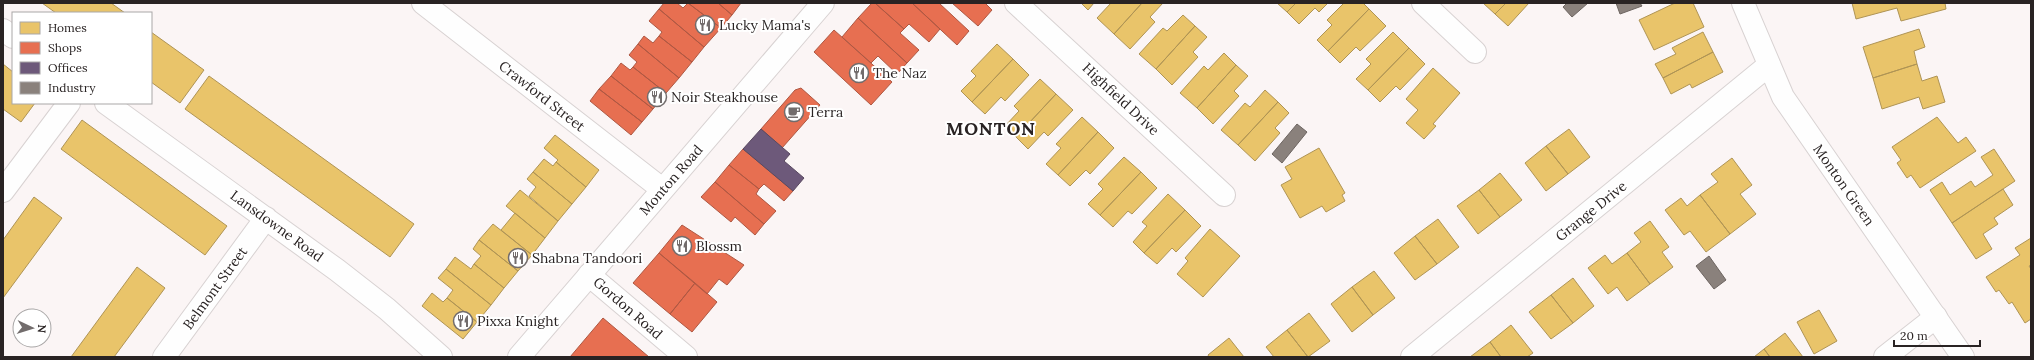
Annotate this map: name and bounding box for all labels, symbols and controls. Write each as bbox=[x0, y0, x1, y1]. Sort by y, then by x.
legend bbox=[12, 12, 152, 104]
restaurant icon: Lucky Mama's bbox=[694, 14, 716, 36]
place label: Lucky Mama's bbox=[719, 16, 811, 34]
text: Homes bbox=[48, 20, 87, 35]
text: Shops bbox=[48, 40, 82, 55]
street label: Crawford Street bbox=[495, 57, 589, 136]
street label: Highfield Drive bbox=[1079, 59, 1163, 139]
text: Offices bbox=[48, 60, 88, 75]
restaurant icon: The Naz bbox=[848, 62, 870, 84]
place label: The Naz bbox=[873, 64, 927, 82]
text: Industry bbox=[48, 80, 96, 95]
restaurant icon: Noir Steakhouse bbox=[646, 86, 668, 108]
place label: Noir Steakhouse bbox=[671, 88, 778, 106]
cafe icon: Terra bbox=[783, 101, 805, 123]
place label: Terra bbox=[808, 103, 843, 121]
district label: MONTON bbox=[946, 117, 1036, 140]
street label: Monton Road bbox=[635, 141, 707, 219]
street label: Monton Green bbox=[1809, 141, 1879, 230]
street label: Grange Drive bbox=[1552, 177, 1631, 245]
street label: Lansdowne Road bbox=[227, 186, 327, 266]
restaurant icon: Blossm bbox=[671, 235, 693, 257]
place label: Blossm bbox=[696, 237, 743, 255]
street label: Belmont Street bbox=[179, 243, 251, 333]
restaurant icon: Shabna Tandoori bbox=[507, 247, 529, 269]
place label: Shabna Tandoori bbox=[532, 249, 642, 267]
street label: Gordon Road bbox=[590, 273, 666, 343]
north arrow bbox=[12, 308, 52, 348]
restaurant icon: Pixxa Knight bbox=[452, 310, 474, 332]
place label: Pixxa Knight bbox=[477, 312, 559, 330]
scale bar bbox=[1894, 322, 1980, 348]
text: N bbox=[35, 324, 49, 334]
text: 20 m bbox=[1900, 328, 1928, 343]

